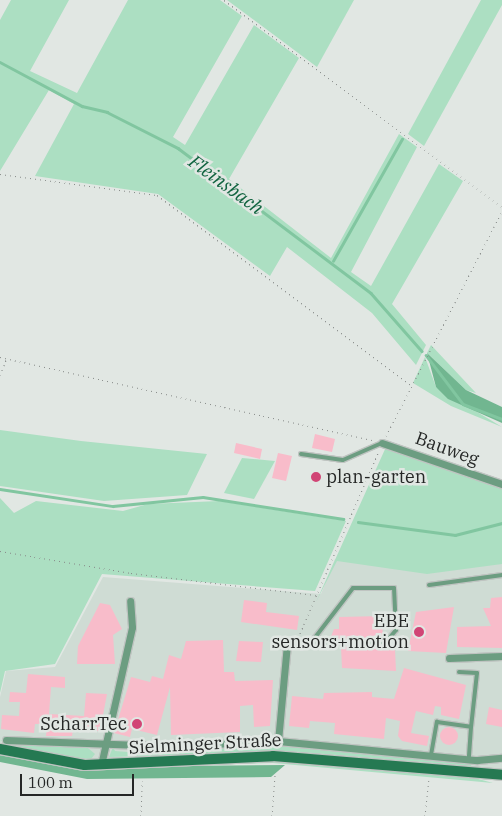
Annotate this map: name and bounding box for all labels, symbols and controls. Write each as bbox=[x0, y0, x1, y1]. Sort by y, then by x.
water label: Fleinsbach bbox=[184, 150, 268, 220]
street label: Bauweg bbox=[412, 428, 482, 470]
place label: plan-garten bbox=[326, 466, 426, 488]
marker: plan-garten bbox=[310, 471, 322, 483]
place label: EBE sensors+motion bbox=[272, 611, 409, 654]
marker: EBE sensors+motion bbox=[413, 626, 425, 638]
place label: ScharrTec bbox=[40, 713, 127, 735]
marker: ScharrTec bbox=[131, 718, 143, 730]
street label: Sielminger Straße bbox=[128, 729, 282, 759]
scale bar bbox=[22, 764, 136, 796]
text: 100 m bbox=[28, 773, 73, 792]

